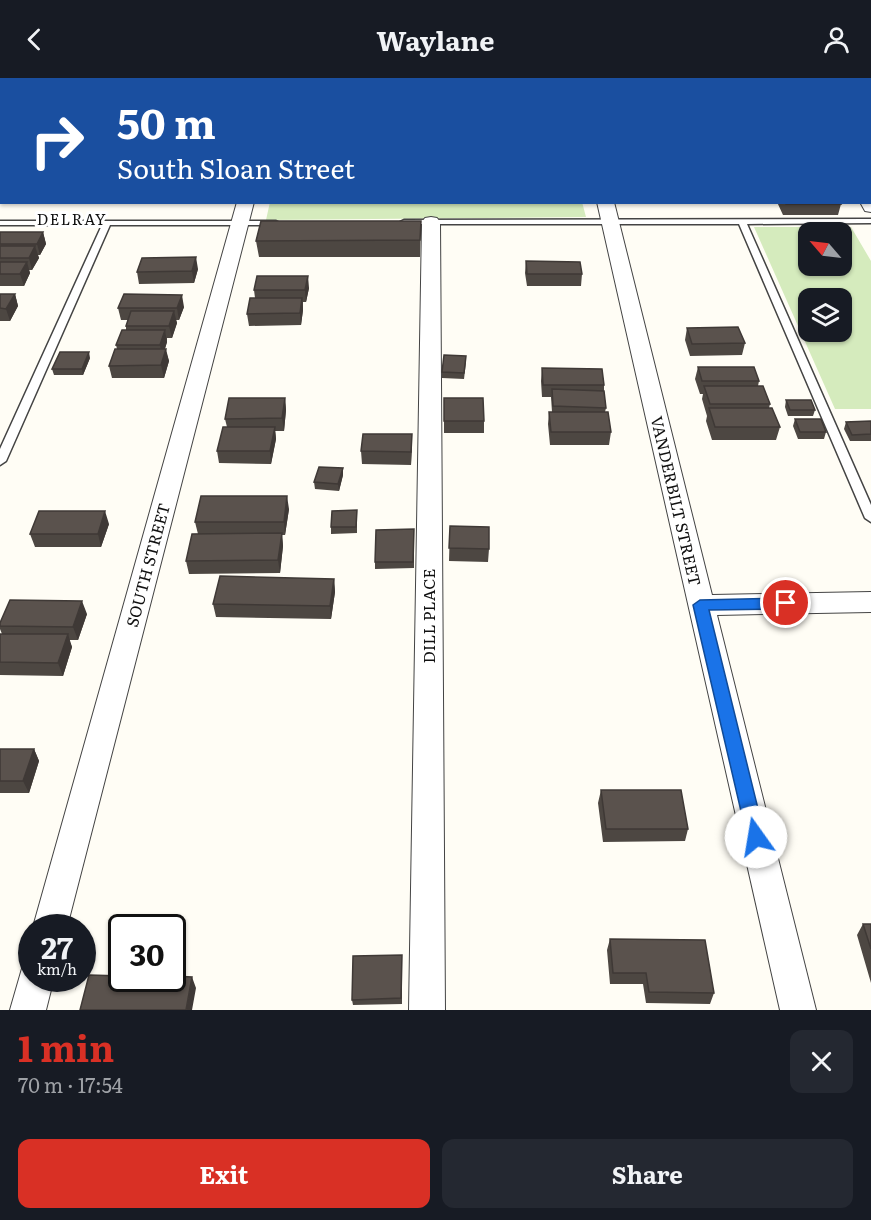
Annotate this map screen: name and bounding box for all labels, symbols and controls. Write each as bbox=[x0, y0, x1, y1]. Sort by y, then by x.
text: Waylane bbox=[376, 19, 495, 59]
icon: back bbox=[18, 23, 51, 56]
icon: person bbox=[820, 23, 853, 56]
text: 50 m bbox=[117, 90, 216, 152]
icon: right bbox=[18, 102, 96, 180]
text: South Sloan Street bbox=[117, 147, 355, 187]
district label: DELRAY bbox=[37, 207, 107, 230]
north arrow bbox=[798, 222, 852, 276]
map controls bbox=[798, 222, 852, 342]
button: layers bbox=[798, 288, 852, 342]
street label: VANDERBILT STREET bbox=[646, 413, 708, 588]
street label: SOUTH STREET bbox=[119, 500, 175, 629]
street label: DILL PLACE bbox=[416, 568, 440, 664]
pin bbox=[760, 577, 811, 628]
icon: arrive bbox=[769, 586, 802, 619]
position arrow bbox=[724, 805, 788, 869]
speed limit sign: 30 bbox=[108, 914, 186, 992]
text: 27 bbox=[41, 924, 73, 968]
text: km/h bbox=[37, 957, 77, 980]
text: 1 min bbox=[18, 1020, 114, 1073]
button: close bbox=[790, 1030, 853, 1093]
text: 70 m · 17:54 bbox=[18, 1069, 123, 1099]
button: Exit bbox=[18, 1139, 430, 1208]
button: Share bbox=[442, 1139, 853, 1208]

